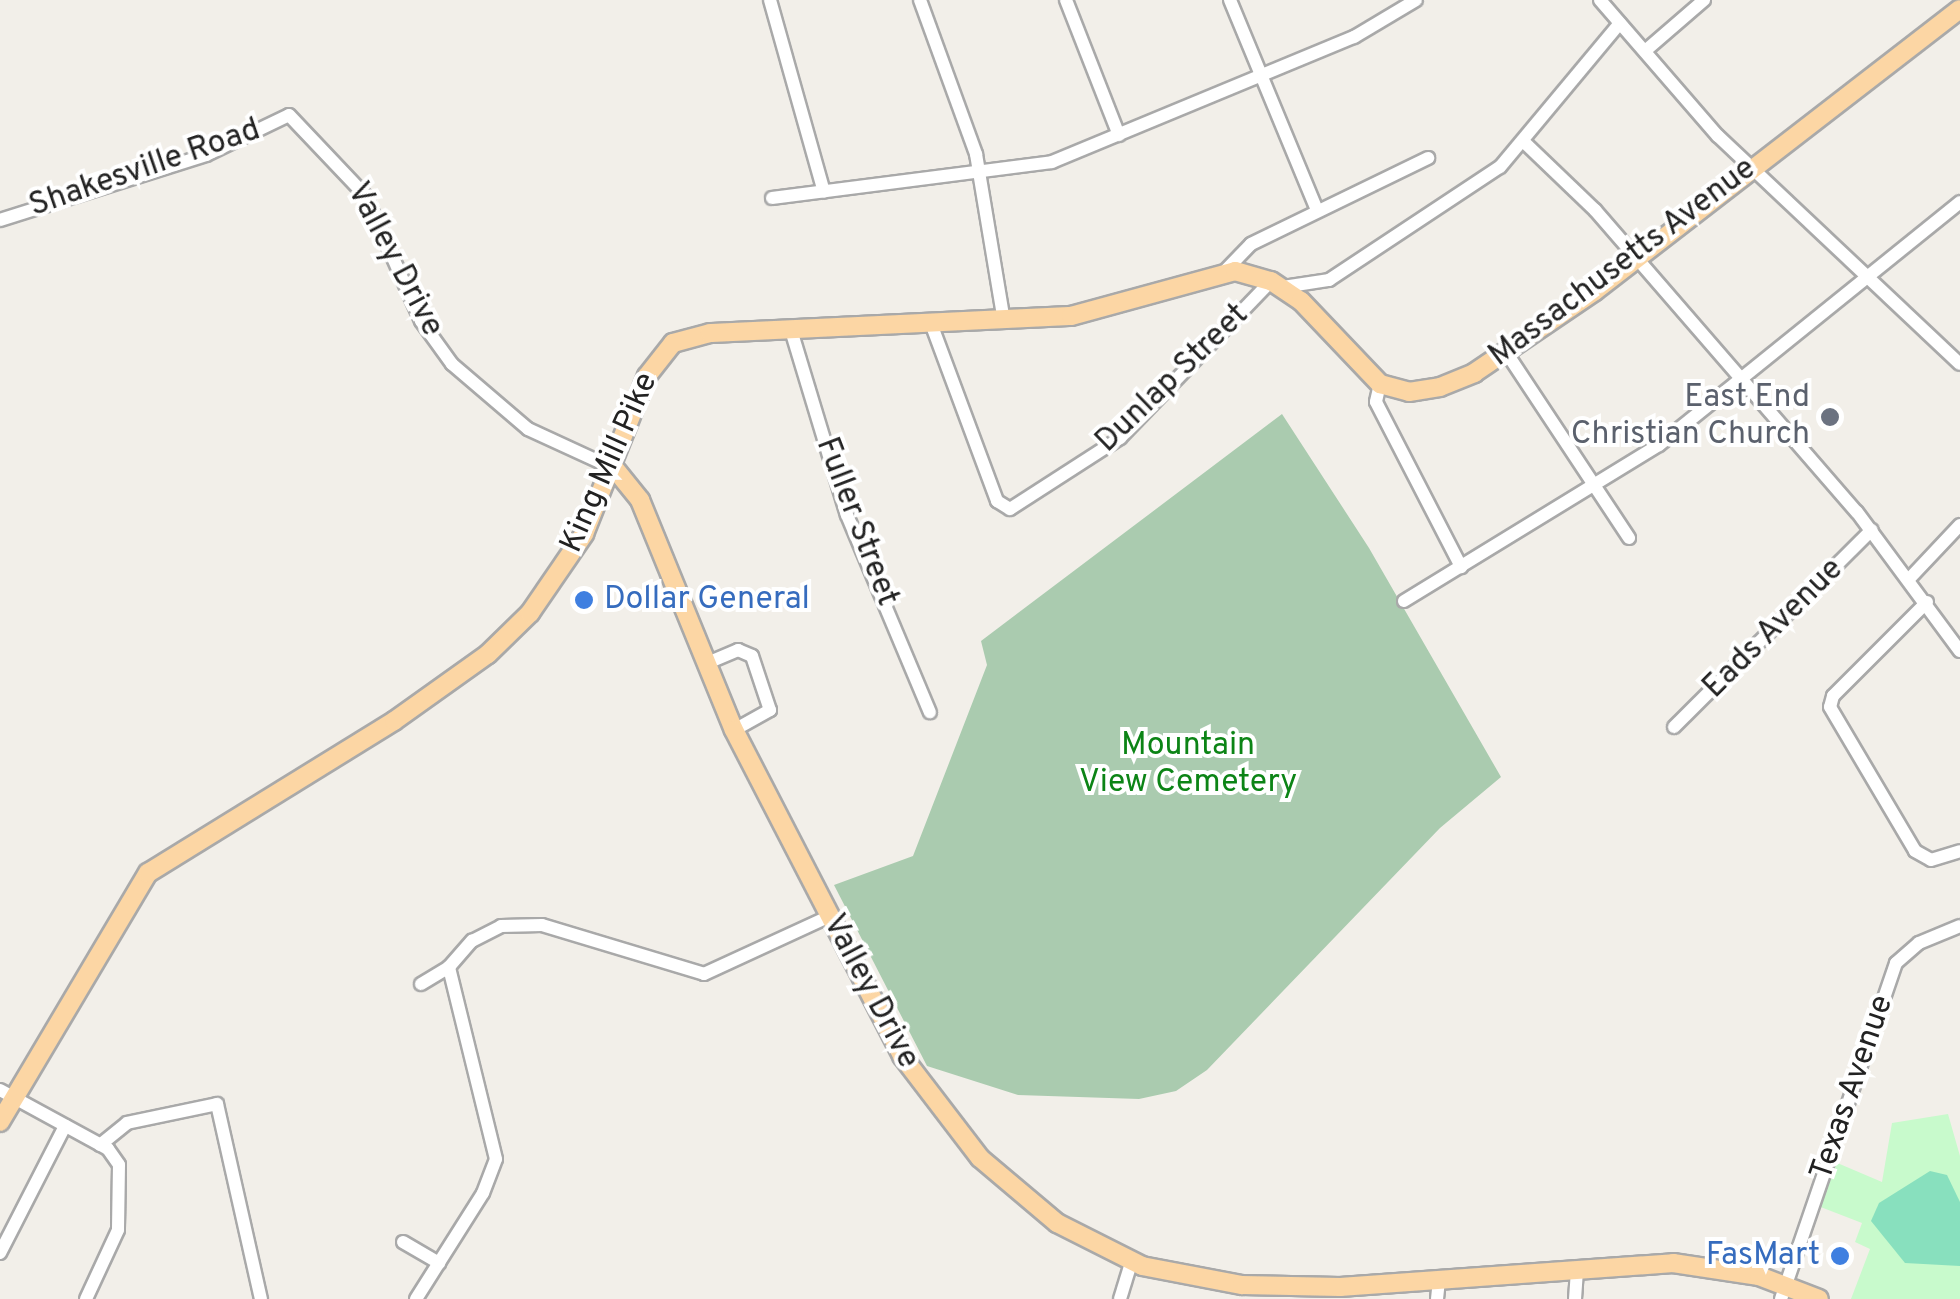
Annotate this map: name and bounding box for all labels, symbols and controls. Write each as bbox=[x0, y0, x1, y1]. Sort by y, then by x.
street label: Shakesville Road bbox=[25, 112, 265, 226]
street label: Massachusetts Avenue bbox=[1482, 150, 1764, 376]
street label: Valley Drive bbox=[337, 176, 451, 344]
street label: Dunlap Street bbox=[1089, 297, 1257, 461]
street label: King Mill Pike bbox=[553, 367, 667, 559]
place label: East End Christian Church bbox=[1571, 380, 1810, 455]
marker: East End Christian Church bbox=[1819, 406, 1841, 428]
street label: Fuller Street bbox=[806, 432, 906, 612]
street label: Eads Avenue bbox=[1695, 550, 1853, 708]
place label: Dollar General bbox=[604, 581, 810, 619]
marker: Dollar General bbox=[573, 589, 595, 611]
park label: Mountain View Cemetery bbox=[1079, 728, 1297, 803]
street label: Valley Drive bbox=[813, 908, 927, 1076]
street label: Texas Avenue bbox=[1803, 990, 1903, 1186]
place label: FasMart bbox=[1706, 1237, 1820, 1275]
marker: FasMart bbox=[1829, 1245, 1851, 1267]

